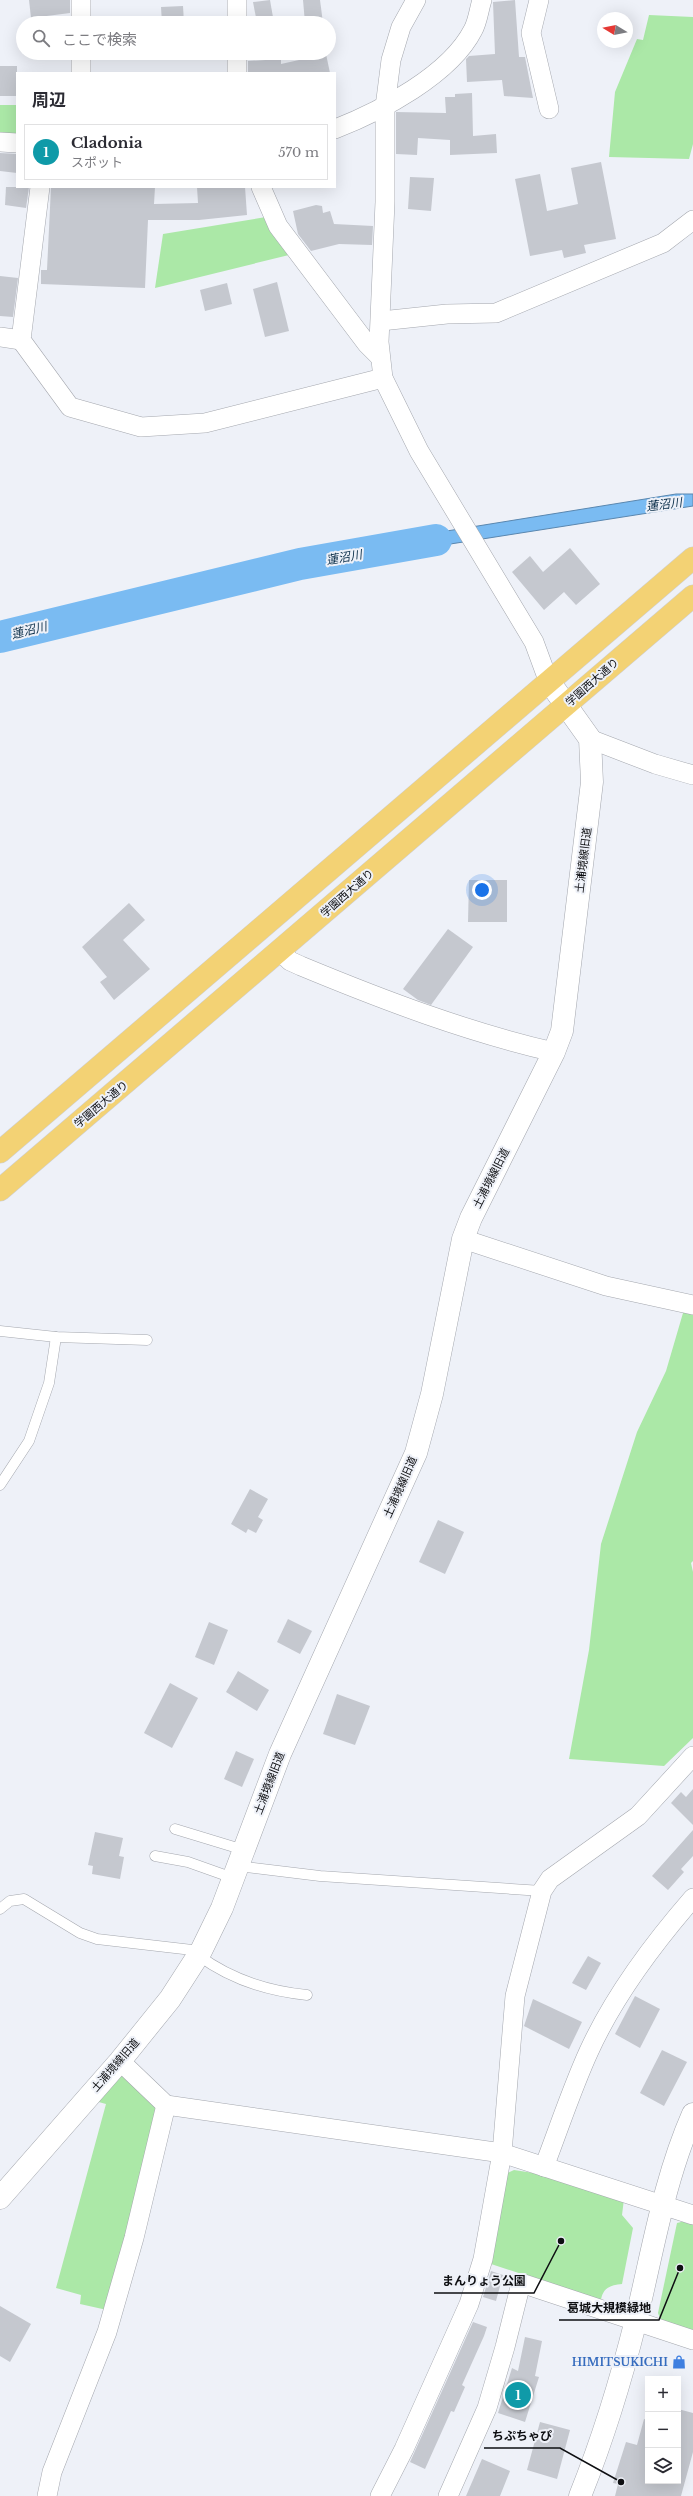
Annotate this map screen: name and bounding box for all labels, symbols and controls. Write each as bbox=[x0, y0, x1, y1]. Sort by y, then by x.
north arrow bbox=[597, 12, 633, 48]
search box bbox=[16, 16, 336, 60]
icon: search bbox=[30, 27, 52, 49]
text: ここで検索 bbox=[62, 30, 137, 49]
text: 周辺 bbox=[32, 90, 66, 111]
text: Cladonia bbox=[71, 133, 143, 152]
text: 1 bbox=[43, 144, 49, 161]
text: 570 m bbox=[278, 144, 319, 161]
text: スポット bbox=[71, 154, 123, 171]
water label: 蓮沼川 bbox=[645, 494, 685, 514]
water label: 蓮沼川 bbox=[325, 546, 365, 568]
water label: 蓮沼川 bbox=[10, 618, 50, 642]
street label: 学園西大通り bbox=[563, 655, 621, 709]
street label: 土浦境線旧道 bbox=[572, 826, 594, 894]
street label: 学園西大通り bbox=[318, 866, 376, 920]
your location bbox=[472, 880, 492, 900]
street label: 学園西大通り bbox=[71, 1077, 131, 1131]
street label: 土浦境線旧道 bbox=[470, 1145, 512, 1211]
street label: 土浦境線旧道 bbox=[380, 1454, 420, 1520]
street label: 土浦境線旧道 bbox=[251, 1750, 287, 1816]
street label: 土浦境線旧道 bbox=[88, 2036, 142, 2094]
callout: まんりょう公園 bbox=[434, 2269, 534, 2293]
text: まんりょう公園 bbox=[442, 2273, 526, 2288]
callout: 葛城大規模緑地 bbox=[559, 2296, 659, 2320]
text: 葛城大規模緑地 bbox=[567, 2300, 651, 2315]
shop icon: HIMITSUKICHI bbox=[671, 2354, 687, 2370]
place label: HIMITSUKICHI bbox=[572, 2355, 668, 2369]
map controls bbox=[645, 2376, 681, 2484]
button: + bbox=[645, 2376, 681, 2412]
pin: 1 bbox=[505, 2380, 531, 2410]
button: − bbox=[645, 2412, 681, 2448]
callout: ちぷちゃぴ bbox=[484, 2424, 560, 2448]
text: ちぷちゃぴ bbox=[492, 2428, 552, 2443]
button: layers bbox=[645, 2448, 681, 2484]

